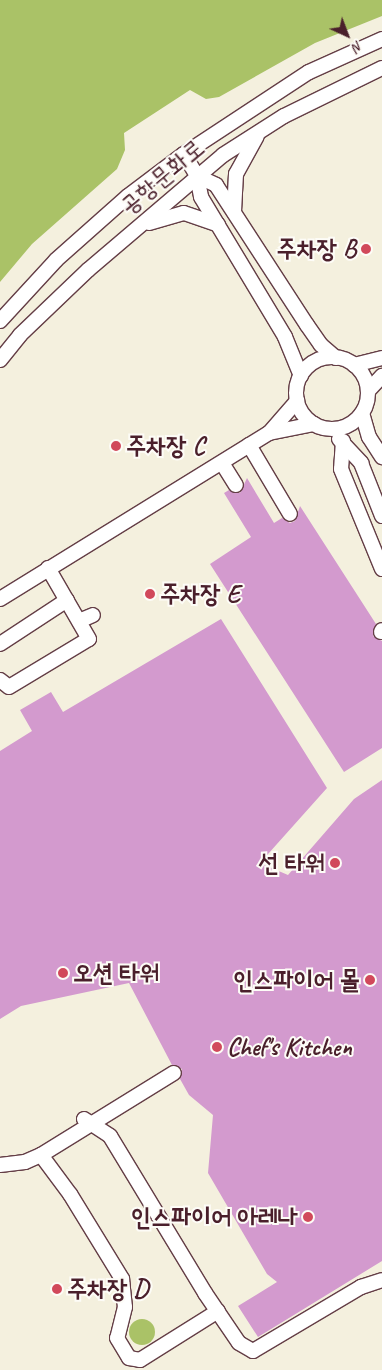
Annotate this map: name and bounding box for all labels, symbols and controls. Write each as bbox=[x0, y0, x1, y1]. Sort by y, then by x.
north arrow bbox=[322, 10, 372, 60]
text: N bbox=[349, 37, 367, 56]
street label: 공항문화로 bbox=[114, 133, 210, 221]
place label: 주차장 B bbox=[277, 234, 356, 264]
marker: 주차장 B bbox=[360, 243, 372, 255]
place label: 주차장 C bbox=[126, 431, 204, 461]
marker: 주차장 C bbox=[110, 440, 122, 452]
place label: 주차장 E bbox=[160, 579, 240, 609]
marker: 주차장 E bbox=[144, 588, 156, 600]
place label: 선 타워 bbox=[259, 848, 325, 878]
marker: 선 타워 bbox=[329, 857, 341, 869]
place label: 오션 타워 bbox=[73, 958, 160, 988]
place label: 인스파이어 몰 bbox=[233, 965, 360, 995]
marker: 오션 타워 bbox=[57, 967, 69, 979]
marker: 인스파이어 몰 bbox=[364, 974, 376, 986]
place label: Chef's Kitchen bbox=[227, 1032, 351, 1062]
marker: Chef's Kitchen bbox=[211, 1041, 223, 1053]
place label: 인스파이어 아레나 bbox=[131, 1202, 298, 1232]
marker: 인스파이어 아레나 bbox=[302, 1211, 314, 1223]
place label: 주차장 D bbox=[67, 1274, 148, 1304]
marker: 주차장 D bbox=[51, 1283, 63, 1295]

